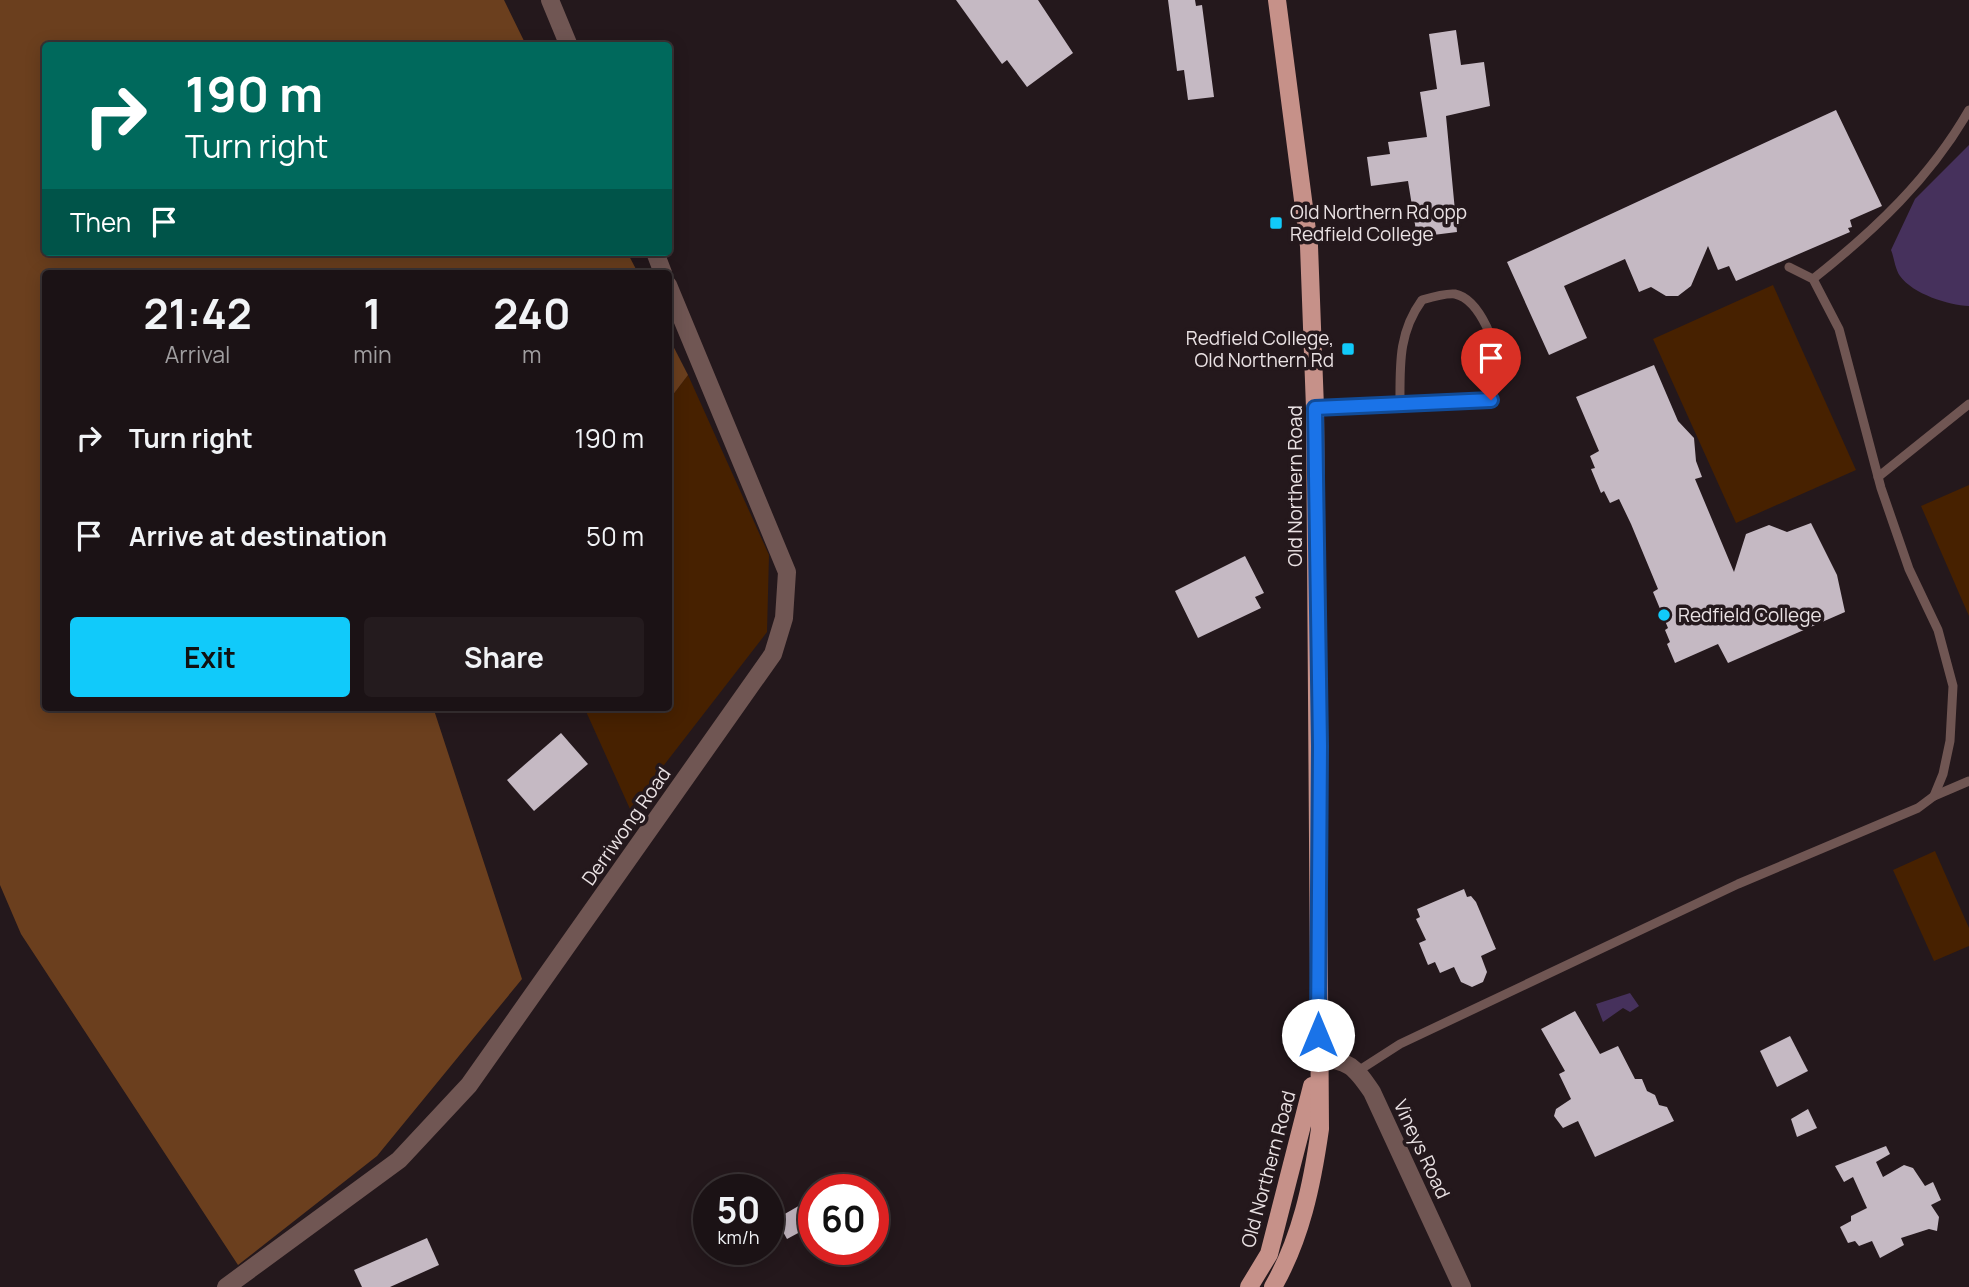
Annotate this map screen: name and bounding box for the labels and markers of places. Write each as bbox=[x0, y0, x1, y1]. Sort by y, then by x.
place label: Old Northern Rd opp Redfield College bbox=[1290, 199, 1467, 247]
marker: Old Northern Rd opp Redfield College bbox=[1268, 215, 1284, 231]
place label: Redfield College, Old Northern Rd bbox=[1186, 325, 1334, 373]
pin bbox=[1461, 328, 1521, 400]
marker: Redfield College, Old Northern Rd bbox=[1340, 341, 1356, 357]
place label: Redfield College bbox=[1678, 602, 1822, 628]
marker: Redfield College bbox=[1656, 607, 1672, 623]

